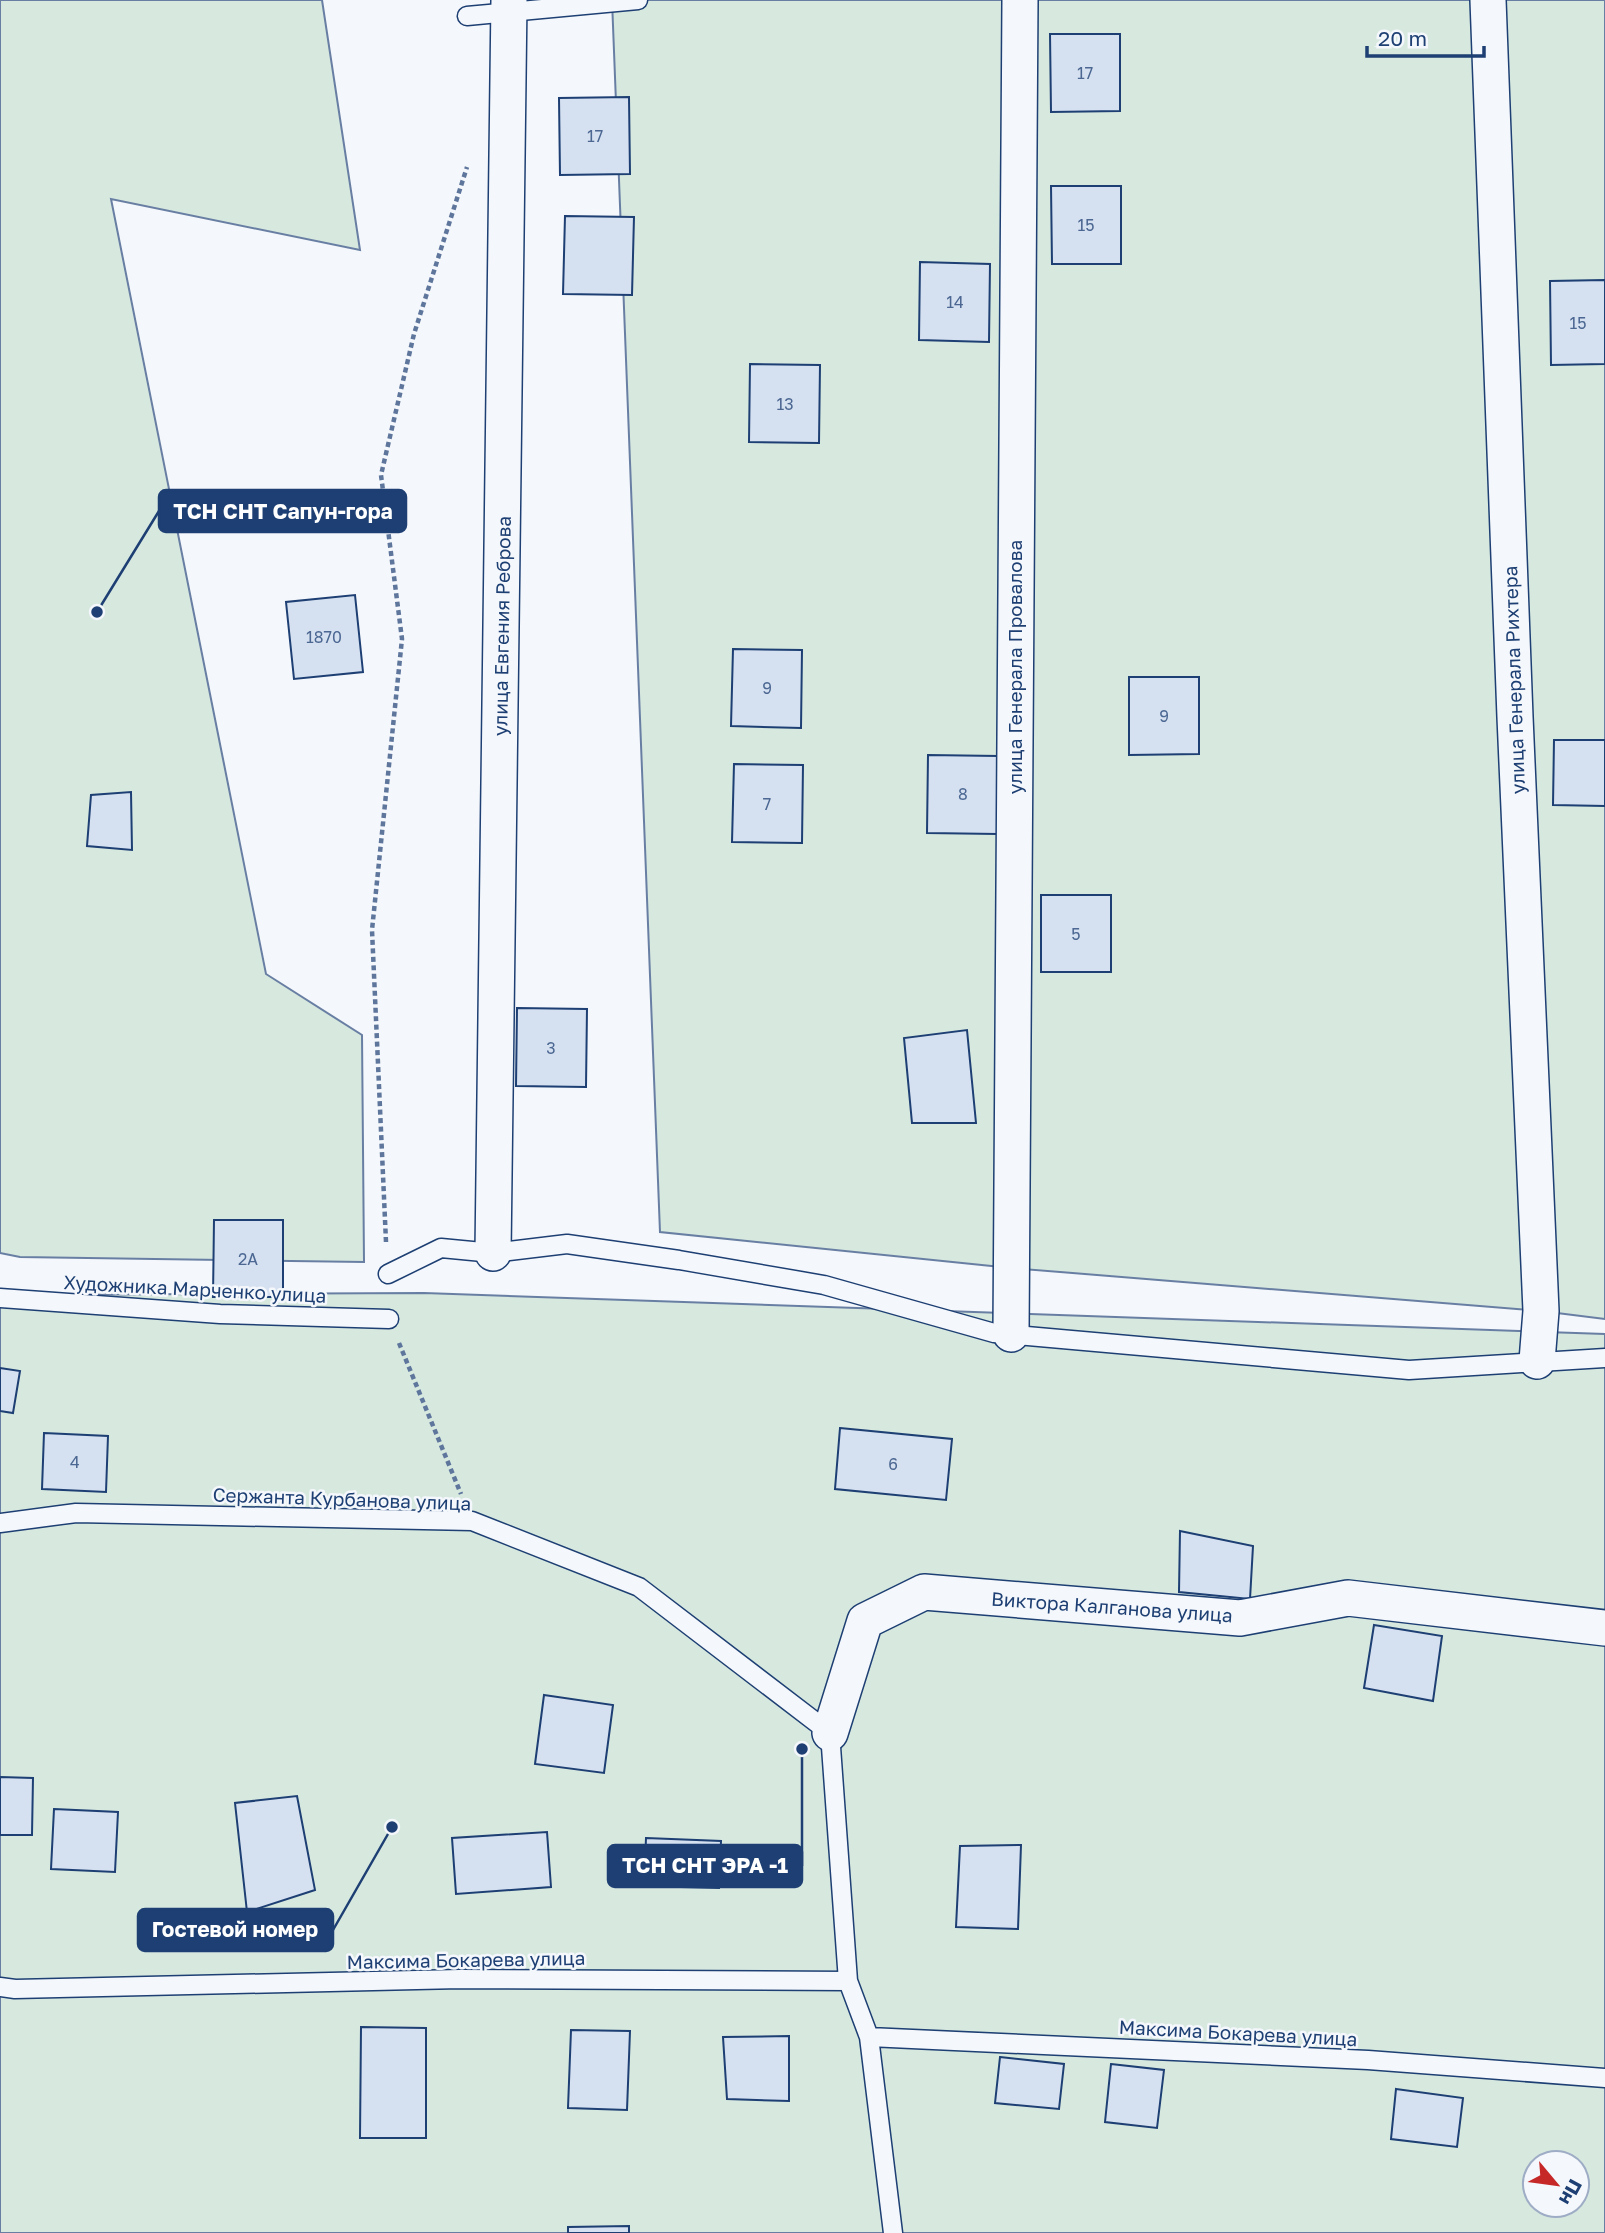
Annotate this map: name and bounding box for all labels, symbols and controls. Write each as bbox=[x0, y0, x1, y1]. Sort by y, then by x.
scale bar bbox=[1367, 14, 1484, 58]
text: 20 m bbox=[1378, 25, 1427, 51]
house number: 17 bbox=[1077, 63, 1093, 83]
house number: 17 bbox=[587, 126, 603, 146]
house number: 15 bbox=[1077, 215, 1095, 235]
house number: 14 bbox=[946, 292, 964, 312]
house number: 15 bbox=[1569, 313, 1587, 333]
house number: 13 bbox=[776, 394, 794, 414]
callout: ТСН СНТ Сапун-гора bbox=[159, 490, 406, 532]
text: ТСН СНТ Сапун-гора bbox=[173, 498, 393, 524]
street label: улица Евгения Реброва bbox=[488, 516, 515, 736]
street label: улица Генерала Провалова bbox=[1003, 540, 1026, 794]
street label: улица Генерала Рихтера bbox=[1498, 565, 1529, 795]
house number: 1870 bbox=[306, 627, 342, 647]
house number: 9 bbox=[762, 678, 772, 698]
house number: 9 bbox=[1159, 706, 1169, 726]
house number: 8 bbox=[958, 784, 968, 804]
house number: 7 bbox=[763, 794, 771, 814]
house number: 5 bbox=[1071, 924, 1081, 944]
house number: 3 bbox=[546, 1038, 556, 1058]
house number: 2А bbox=[238, 1249, 258, 1269]
street label: Художника Марченко улица bbox=[63, 1270, 327, 1307]
house number: 4 bbox=[70, 1452, 80, 1472]
house number: 6 bbox=[888, 1454, 898, 1474]
street label: Сержанта Курбанова улица bbox=[212, 1482, 472, 1515]
street label: Виктора Калганова улица bbox=[991, 1587, 1233, 1626]
callout: ТСН СНТ ЭРА -1 bbox=[608, 1845, 802, 1887]
text: ТСН СНТ ЭРА -1 bbox=[622, 1852, 788, 1878]
callout: Гостевой номер bbox=[138, 1909, 333, 1951]
text: Гостевой номер bbox=[152, 1916, 318, 1942]
street label: Максима Бокарева улица bbox=[346, 1946, 586, 1973]
street label: Максима Бокарева улица bbox=[1118, 2015, 1358, 2050]
north arrow bbox=[1521, 2149, 1591, 2219]
text: Пн bbox=[1555, 2176, 1588, 2209]

